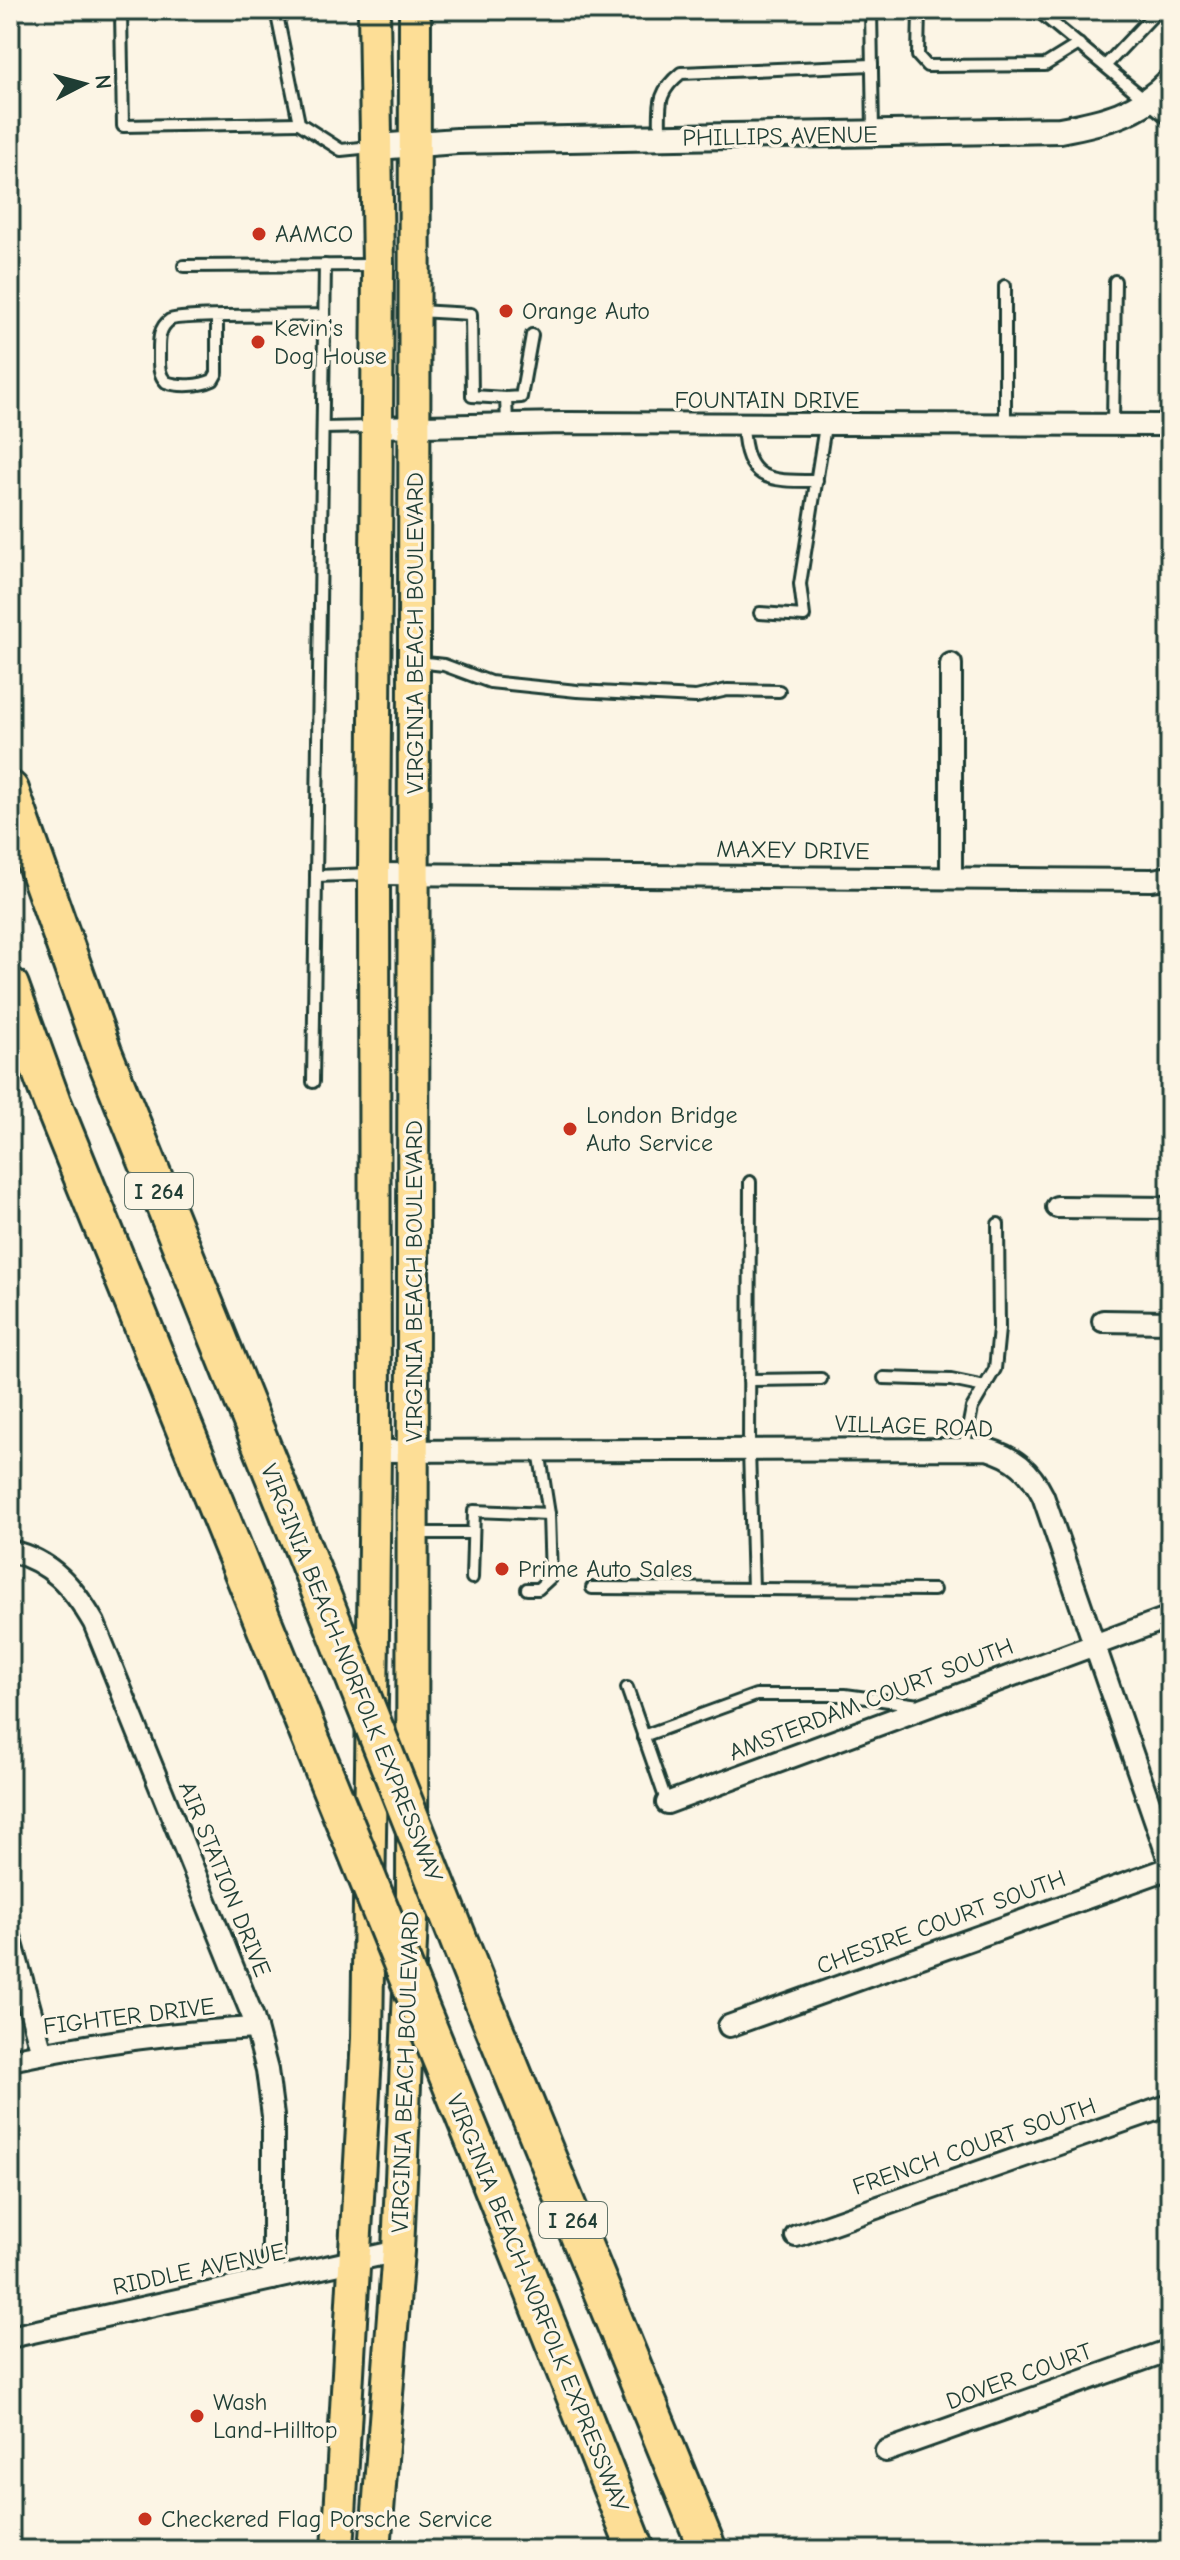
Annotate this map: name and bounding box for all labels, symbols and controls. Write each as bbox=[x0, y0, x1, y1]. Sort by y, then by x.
north arrow bbox=[44, 44, 124, 124]
text: N bbox=[89, 74, 117, 91]
street label: PHILLIPS AVENUE bbox=[682, 120, 878, 152]
place label: AAMCO bbox=[275, 220, 353, 248]
marker: AAMCO bbox=[250, 225, 268, 243]
place label: Orange Auto bbox=[522, 297, 650, 325]
marker: Orange Auto bbox=[497, 302, 515, 320]
place label: Kevin's Dog House bbox=[274, 314, 387, 370]
marker: Kevin's Dog House bbox=[249, 333, 267, 351]
street label: FOUNTAIN DRIVE bbox=[675, 386, 859, 414]
street label: VIRGINIA BEACH BOULEVARD bbox=[401, 472, 429, 794]
street label: MAXEY DRIVE bbox=[716, 835, 870, 865]
place label: London Bridge Auto Service bbox=[586, 1101, 738, 1157]
street label: VIRGINIA BEACH BOULEVARD bbox=[400, 1120, 428, 1442]
marker: London Bridge Auto Service bbox=[561, 1120, 579, 1138]
road number: I 264 bbox=[125, 1173, 193, 1209]
street label: VILLAGE ROAD bbox=[834, 1409, 994, 1443]
street label: VIRGINIA BEACH-NORFOLK EXPRESSWAY bbox=[255, 1460, 449, 1887]
place label: Prime Auto Sales bbox=[518, 1555, 692, 1583]
marker: Prime Auto Sales bbox=[493, 1560, 511, 1578]
street label: AMSTERDAM COURT SOUTH bbox=[725, 1632, 1017, 1766]
street label: AIR STATION DRIVE bbox=[173, 1777, 277, 1981]
street label: CHESIRE COURT SOUTH bbox=[813, 1864, 1069, 1980]
street label: VIRGINIA BEACH BOULEVARD bbox=[385, 1911, 425, 2233]
street label: FIGHTER DRIVE bbox=[42, 1992, 216, 2040]
street label: VIRGINIA BEACH-NORFOLK EXPRESSWAY bbox=[441, 2090, 635, 2517]
street label: FRENCH COURT SOUTH bbox=[849, 2091, 1099, 2201]
road number: I 264 bbox=[539, 2202, 607, 2238]
street label: RIDDLE AVENUE bbox=[110, 2237, 288, 2301]
street label: DOVER COURT bbox=[942, 2336, 1096, 2415]
place label: Wash Land-Hilltop bbox=[213, 2388, 338, 2444]
marker: Wash Land-Hilltop bbox=[188, 2407, 206, 2425]
place label: Checkered Flag Porsche Service bbox=[161, 2505, 492, 2533]
marker: Checkered Flag Porsche Service bbox=[136, 2510, 154, 2528]

